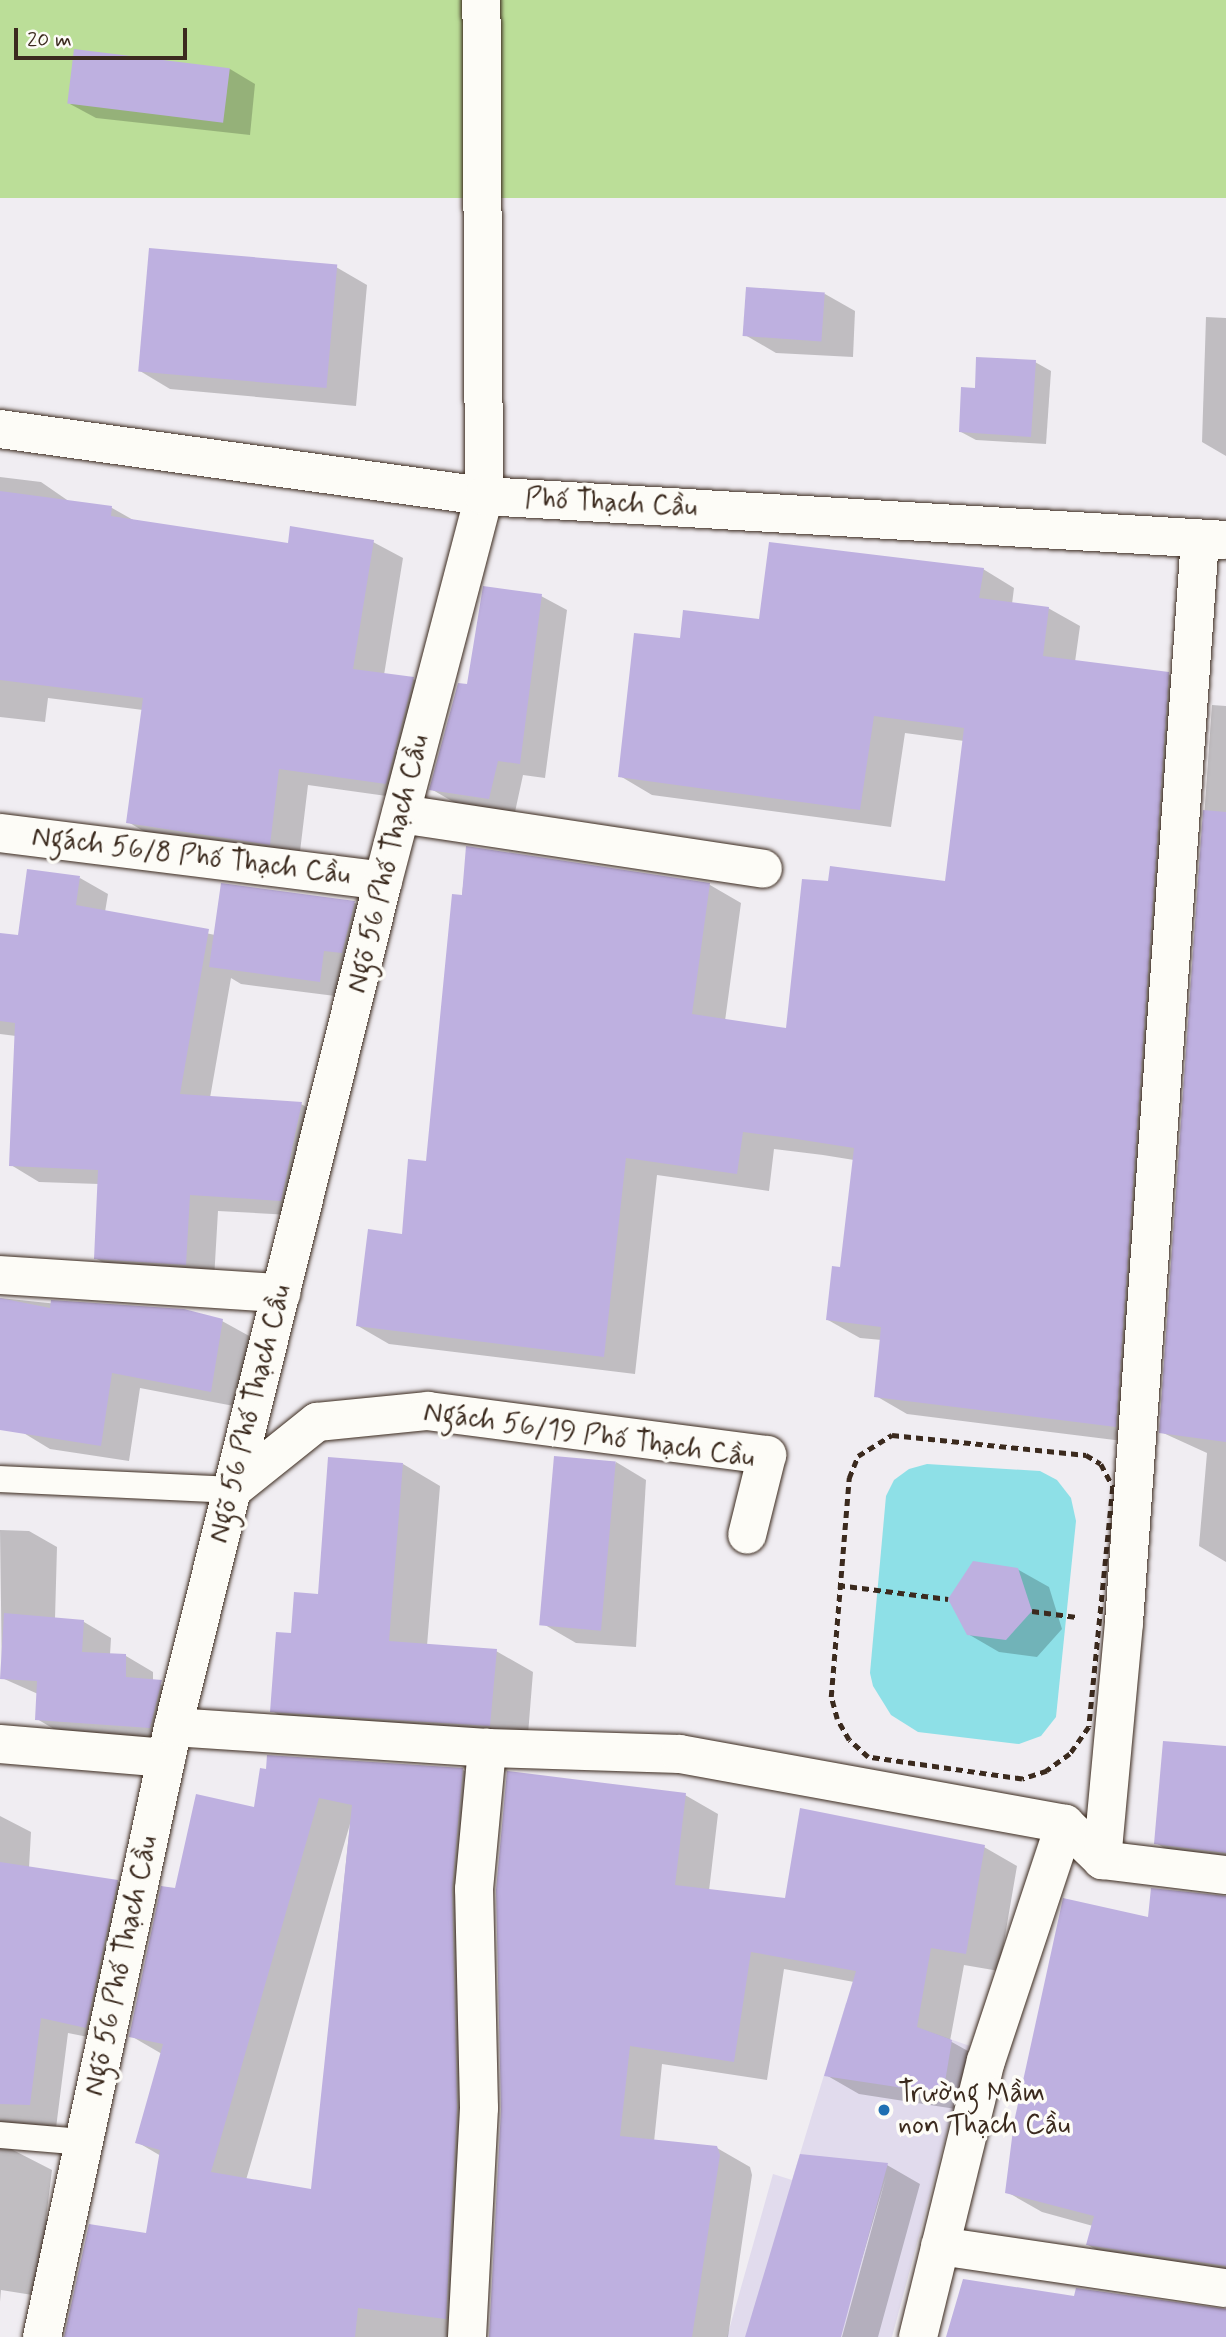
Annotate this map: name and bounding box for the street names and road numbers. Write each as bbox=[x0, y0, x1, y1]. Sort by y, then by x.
street label: Phố Thạch Cầu bbox=[524, 483, 698, 525]
street label: Ngõ 56 Phố Thạch Cầu bbox=[341, 731, 437, 997]
street label: Ngách 56/8 Phố Thạch Cầu bbox=[30, 821, 352, 893]
street label: Ngõ 56 Phố Thạch Cầu bbox=[203, 1281, 299, 1547]
street label: Ngách 56/19 Phố Thạch Cầu bbox=[421, 1396, 757, 1476]
street label: Ngõ 56 Phố Thạch Cầu bbox=[78, 1833, 166, 2099]

